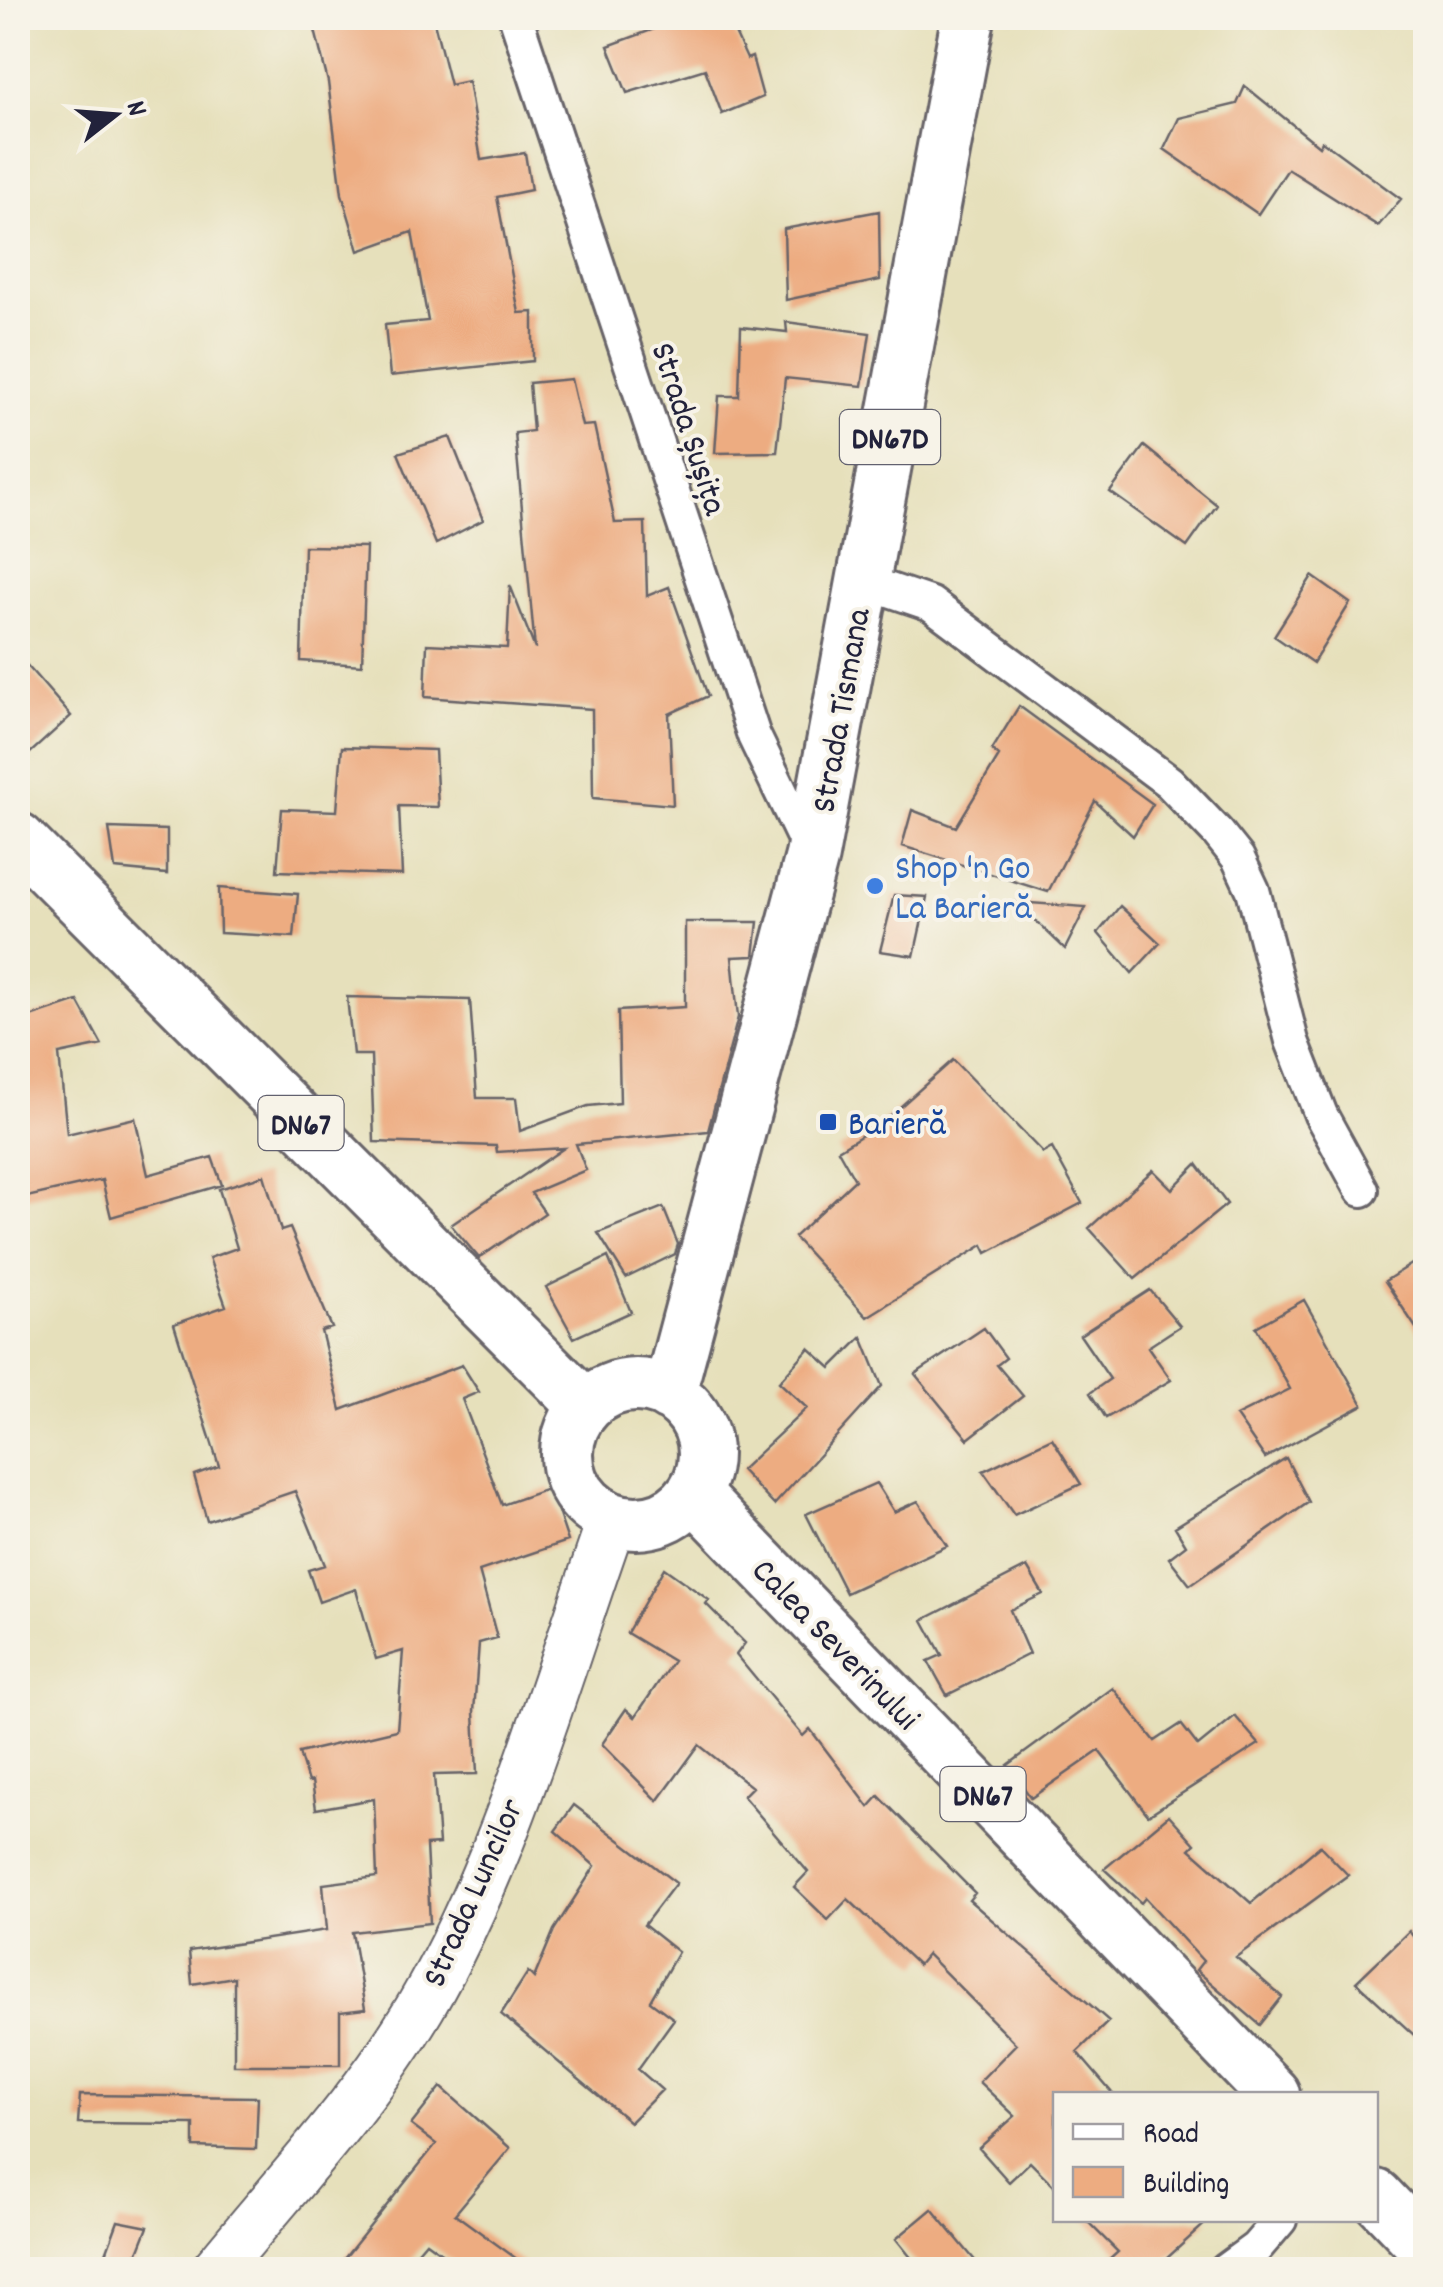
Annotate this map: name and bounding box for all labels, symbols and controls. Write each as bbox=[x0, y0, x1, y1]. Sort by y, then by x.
north arrow bbox=[65, 65, 165, 165]
text: N bbox=[113, 97, 155, 122]
street label: Strada Șușița bbox=[635, 337, 738, 523]
road number: DN67D bbox=[840, 410, 940, 464]
street label: Strada Tismana bbox=[801, 604, 887, 817]
place label: Shop 'n Go La Barieră bbox=[895, 846, 1033, 936]
marker: Shop 'n Go La Barieră bbox=[864, 875, 886, 897]
road number: DN67 bbox=[258, 1096, 344, 1150]
place label: Barieră bbox=[848, 1102, 947, 1152]
marker: Barieră bbox=[817, 1111, 839, 1133]
street label: Calea Severinului bbox=[738, 1549, 929, 1744]
road number: DN67 bbox=[940, 1767, 1026, 1821]
street label: Strada Luncilor bbox=[412, 1792, 539, 1996]
legend bbox=[1053, 2092, 1378, 2222]
text: Road bbox=[1143, 2115, 1199, 2158]
text: Building bbox=[1143, 2165, 1229, 2208]

